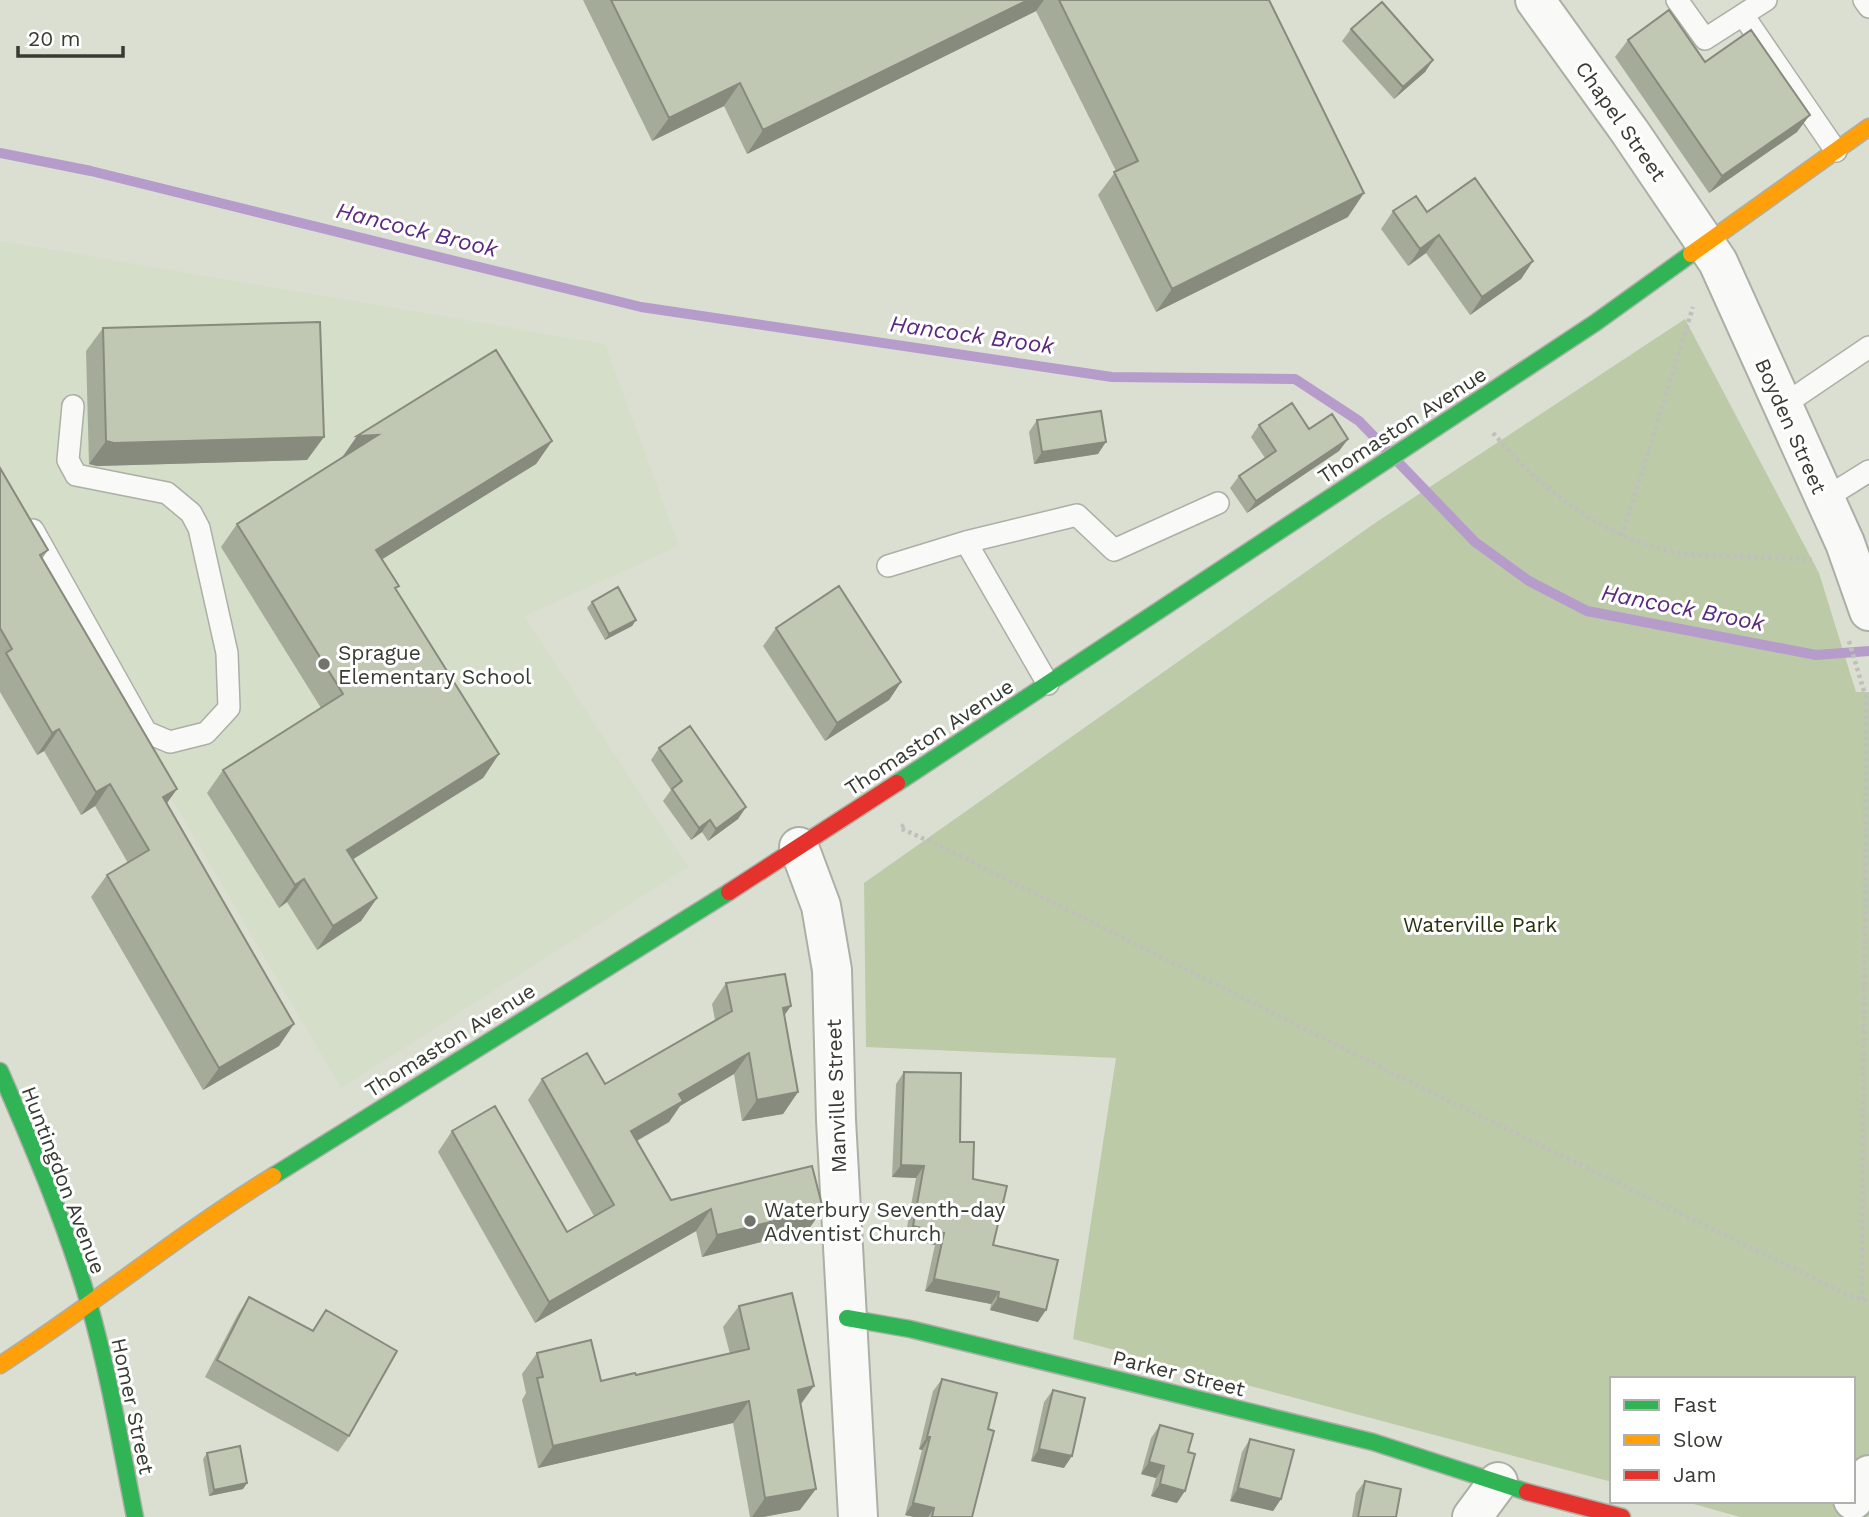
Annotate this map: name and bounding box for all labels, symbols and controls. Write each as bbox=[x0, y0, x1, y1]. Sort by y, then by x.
scale bar bbox=[18, 14, 122, 58]
text: 20 m bbox=[28, 26, 80, 51]
street label: Chapel Street bbox=[1570, 56, 1672, 186]
water label: Hancock Brook bbox=[333, 197, 502, 263]
water label: Hancock Brook bbox=[888, 310, 1057, 360]
street label: Boyden Street bbox=[1750, 354, 1832, 498]
street label: Thomaston Avenue bbox=[1313, 361, 1491, 489]
water label: Hancock Brook bbox=[1599, 579, 1768, 637]
place label: Sprague Elementary School bbox=[338, 640, 532, 689]
marker: Sprague Elementary School bbox=[316, 656, 332, 672]
street label: Thomaston Avenue bbox=[840, 673, 1018, 801]
park label: Waterville Park bbox=[1403, 912, 1557, 937]
street label: Thomaston Avenue bbox=[360, 978, 540, 1102]
street label: Manville Street bbox=[821, 1018, 851, 1174]
street label: Huntingdon Avenue bbox=[17, 1083, 111, 1277]
place label: Waterbury Seventh-day Adventist Church bbox=[764, 1197, 1006, 1246]
marker: Waterbury Seventh-day Adventist Church bbox=[742, 1213, 758, 1229]
street label: Homer Street bbox=[106, 1336, 160, 1476]
street label: Parker Street bbox=[1110, 1344, 1248, 1402]
legend bbox=[1610, 1377, 1855, 1503]
text: Fast bbox=[1673, 1392, 1717, 1417]
text: Slow bbox=[1673, 1427, 1723, 1452]
text: Jam bbox=[1673, 1462, 1716, 1487]

